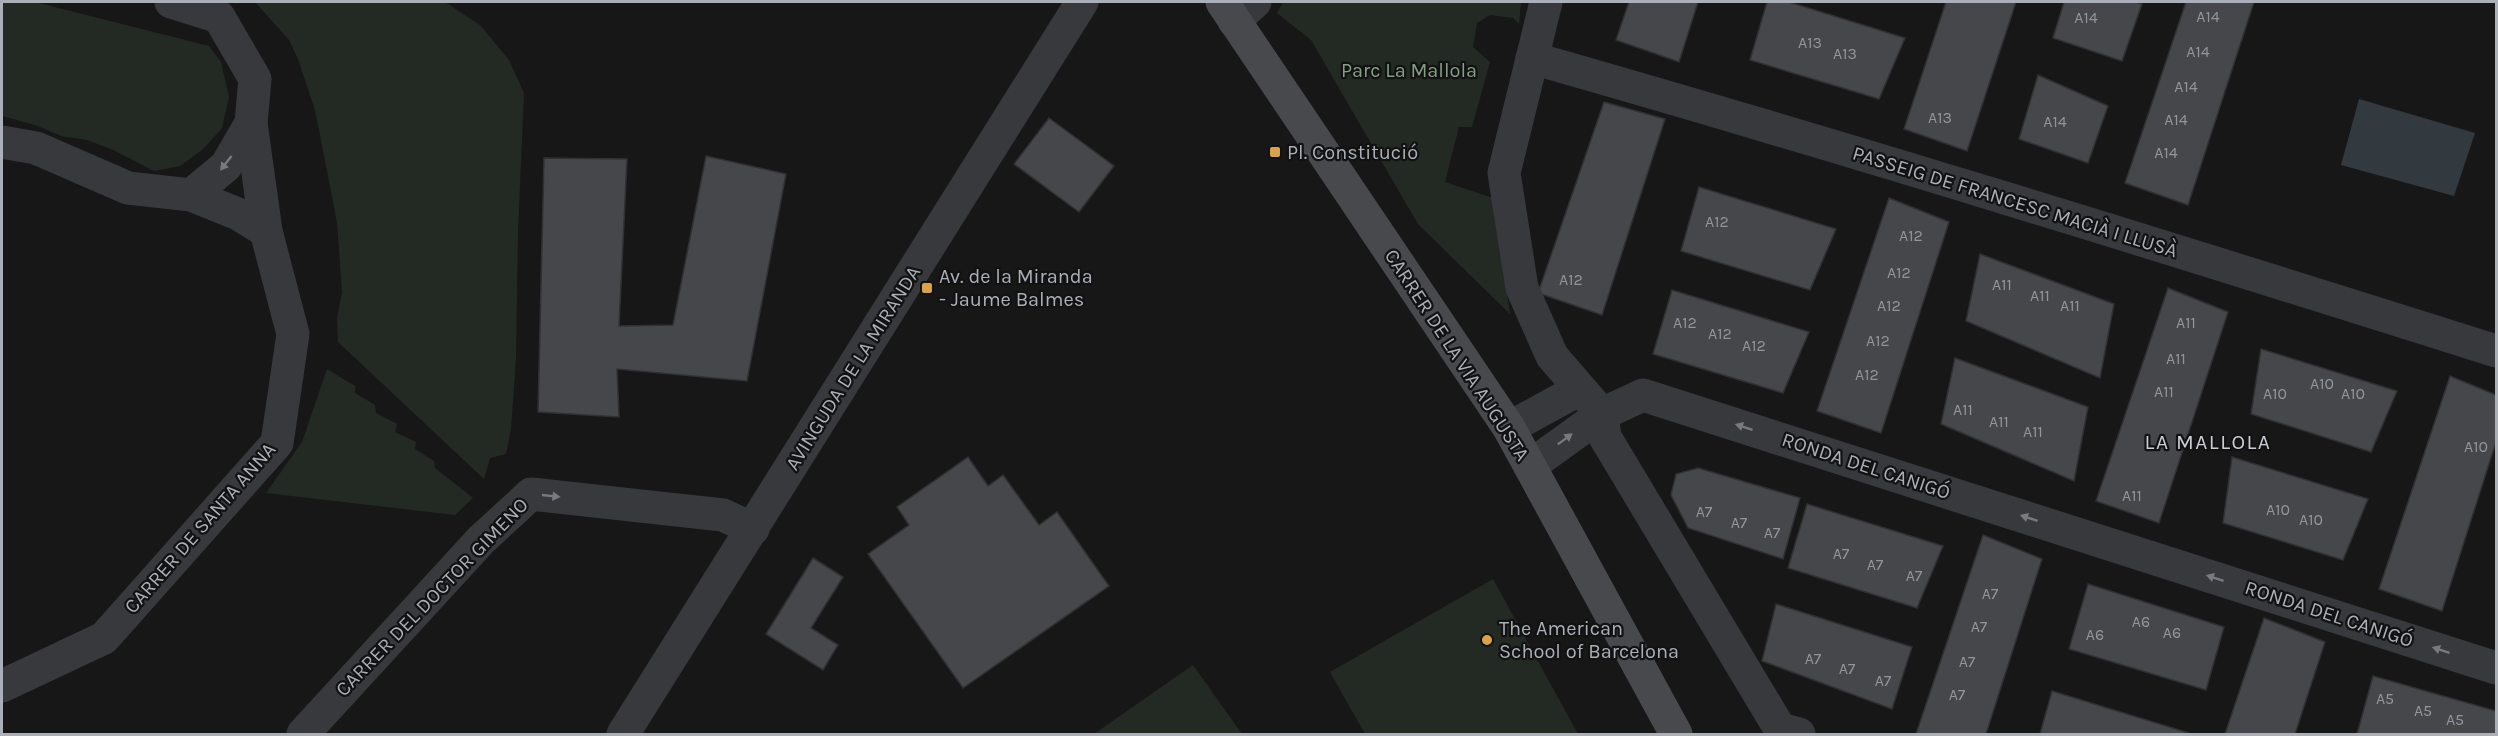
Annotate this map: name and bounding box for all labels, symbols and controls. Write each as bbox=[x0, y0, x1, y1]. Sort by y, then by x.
house number: A14 bbox=[2196, 7, 2220, 26]
house number: A14 bbox=[2074, 8, 2098, 27]
house number: A13 bbox=[1798, 33, 1822, 52]
house number: A14 bbox=[2186, 42, 2210, 61]
house number: A13 bbox=[1833, 44, 1857, 63]
park label: Parc La Mallola bbox=[1341, 59, 1477, 82]
house number: A14 bbox=[2174, 77, 2198, 96]
house number: A13 bbox=[1928, 108, 1952, 127]
house number: A14 bbox=[2164, 110, 2188, 129]
house number: A14 bbox=[2043, 112, 2067, 131]
place label: Pl. Constitució bbox=[1287, 141, 1418, 164]
street label: PASSEIG DE FRANCESC MACIÀ I LLUSÀ bbox=[1850, 141, 2180, 262]
house number: A14 bbox=[2154, 143, 2178, 162]
marker: Pl. Constitució bbox=[1268, 145, 1282, 159]
one-way arrow bbox=[219, 155, 232, 171]
house number: A12 bbox=[1705, 212, 1729, 231]
house number: A12 bbox=[1899, 226, 1923, 245]
street label: CARRER DE LA VIA AUGUSTA bbox=[1380, 245, 1534, 465]
street label: AVINGUDA DE LA MIRANDA bbox=[781, 262, 925, 474]
house number: A12 bbox=[1887, 263, 1911, 282]
place label: Av. de la Miranda - Jaume Balmes bbox=[939, 265, 1093, 311]
house number: A12 bbox=[1559, 270, 1583, 289]
house number: A11 bbox=[1992, 275, 2012, 294]
marker: Av. de la Miranda - Jaume Balmes bbox=[920, 281, 934, 295]
house number: A11 bbox=[2030, 286, 2050, 305]
house number: A12 bbox=[1877, 296, 1901, 315]
house number: A11 bbox=[2060, 296, 2080, 315]
house number: A12 bbox=[1673, 313, 1697, 332]
house number: A11 bbox=[2176, 313, 2196, 332]
house number: A12 bbox=[1708, 324, 1732, 343]
house number: A12 bbox=[1866, 331, 1890, 350]
house number: A12 bbox=[1742, 336, 1766, 355]
house number: A11 bbox=[2166, 349, 2186, 368]
house number: A12 bbox=[1855, 365, 1879, 384]
house number: A10 bbox=[2310, 374, 2334, 393]
house number: A11 bbox=[2154, 382, 2174, 401]
house number: A10 bbox=[2263, 384, 2287, 403]
house number: A10 bbox=[2341, 384, 2365, 403]
house number: A11 bbox=[1953, 400, 1973, 419]
house number: A11 bbox=[1989, 412, 2009, 431]
one-way arrow bbox=[1735, 422, 1753, 431]
house number: A11 bbox=[2023, 422, 2043, 441]
street label: RONDA DEL CANIGÓ bbox=[1779, 427, 1953, 504]
district label: LA MALLOLA bbox=[2145, 430, 2271, 454]
one-way arrow bbox=[1558, 434, 1573, 446]
house number: A10 bbox=[2464, 437, 2488, 456]
street label: CARRER DE SANTA ANNA bbox=[120, 438, 280, 618]
house number: A11 bbox=[2122, 486, 2142, 505]
one-way arrow bbox=[542, 491, 561, 501]
street label: CARRER DEL DOCTOR GIMENO bbox=[331, 493, 533, 701]
house number: A10 bbox=[2266, 500, 2290, 519]
house number: A7 bbox=[1696, 502, 1713, 521]
house number: A10 bbox=[2299, 510, 2323, 529]
house number: A7 bbox=[1731, 513, 1748, 532]
one-way arrow bbox=[2020, 513, 2038, 523]
house number: A7 bbox=[1764, 523, 1781, 542]
house number: A7 bbox=[1833, 544, 1850, 563]
house number: A7 bbox=[1867, 555, 1884, 574]
house number: A7 bbox=[1906, 566, 1923, 585]
one-way arrow bbox=[2206, 573, 2224, 582]
street label: RONDA DEL CANIGÓ bbox=[2242, 575, 2416, 652]
house number: A7 bbox=[1982, 584, 1999, 603]
house number: A6 bbox=[2132, 612, 2150, 631]
place label: The American School of Barcelona bbox=[1499, 617, 1679, 663]
house number: A7 bbox=[1971, 617, 1988, 636]
house number: A6 bbox=[2163, 623, 2181, 642]
house number: A6 bbox=[2086, 625, 2104, 644]
marker: The American School of Barcelona bbox=[1480, 633, 1494, 647]
one-way arrow bbox=[2432, 645, 2450, 654]
house number: A7 bbox=[1805, 649, 1822, 668]
house number: A7 bbox=[1959, 652, 1976, 671]
house number: A7 bbox=[1839, 659, 1856, 678]
house number: A7 bbox=[1875, 671, 1892, 690]
house number: A7 bbox=[1949, 685, 1966, 704]
house number: A5 bbox=[2376, 689, 2394, 708]
house number: A5 bbox=[2414, 701, 2432, 720]
house number: A5 bbox=[2446, 710, 2464, 729]

